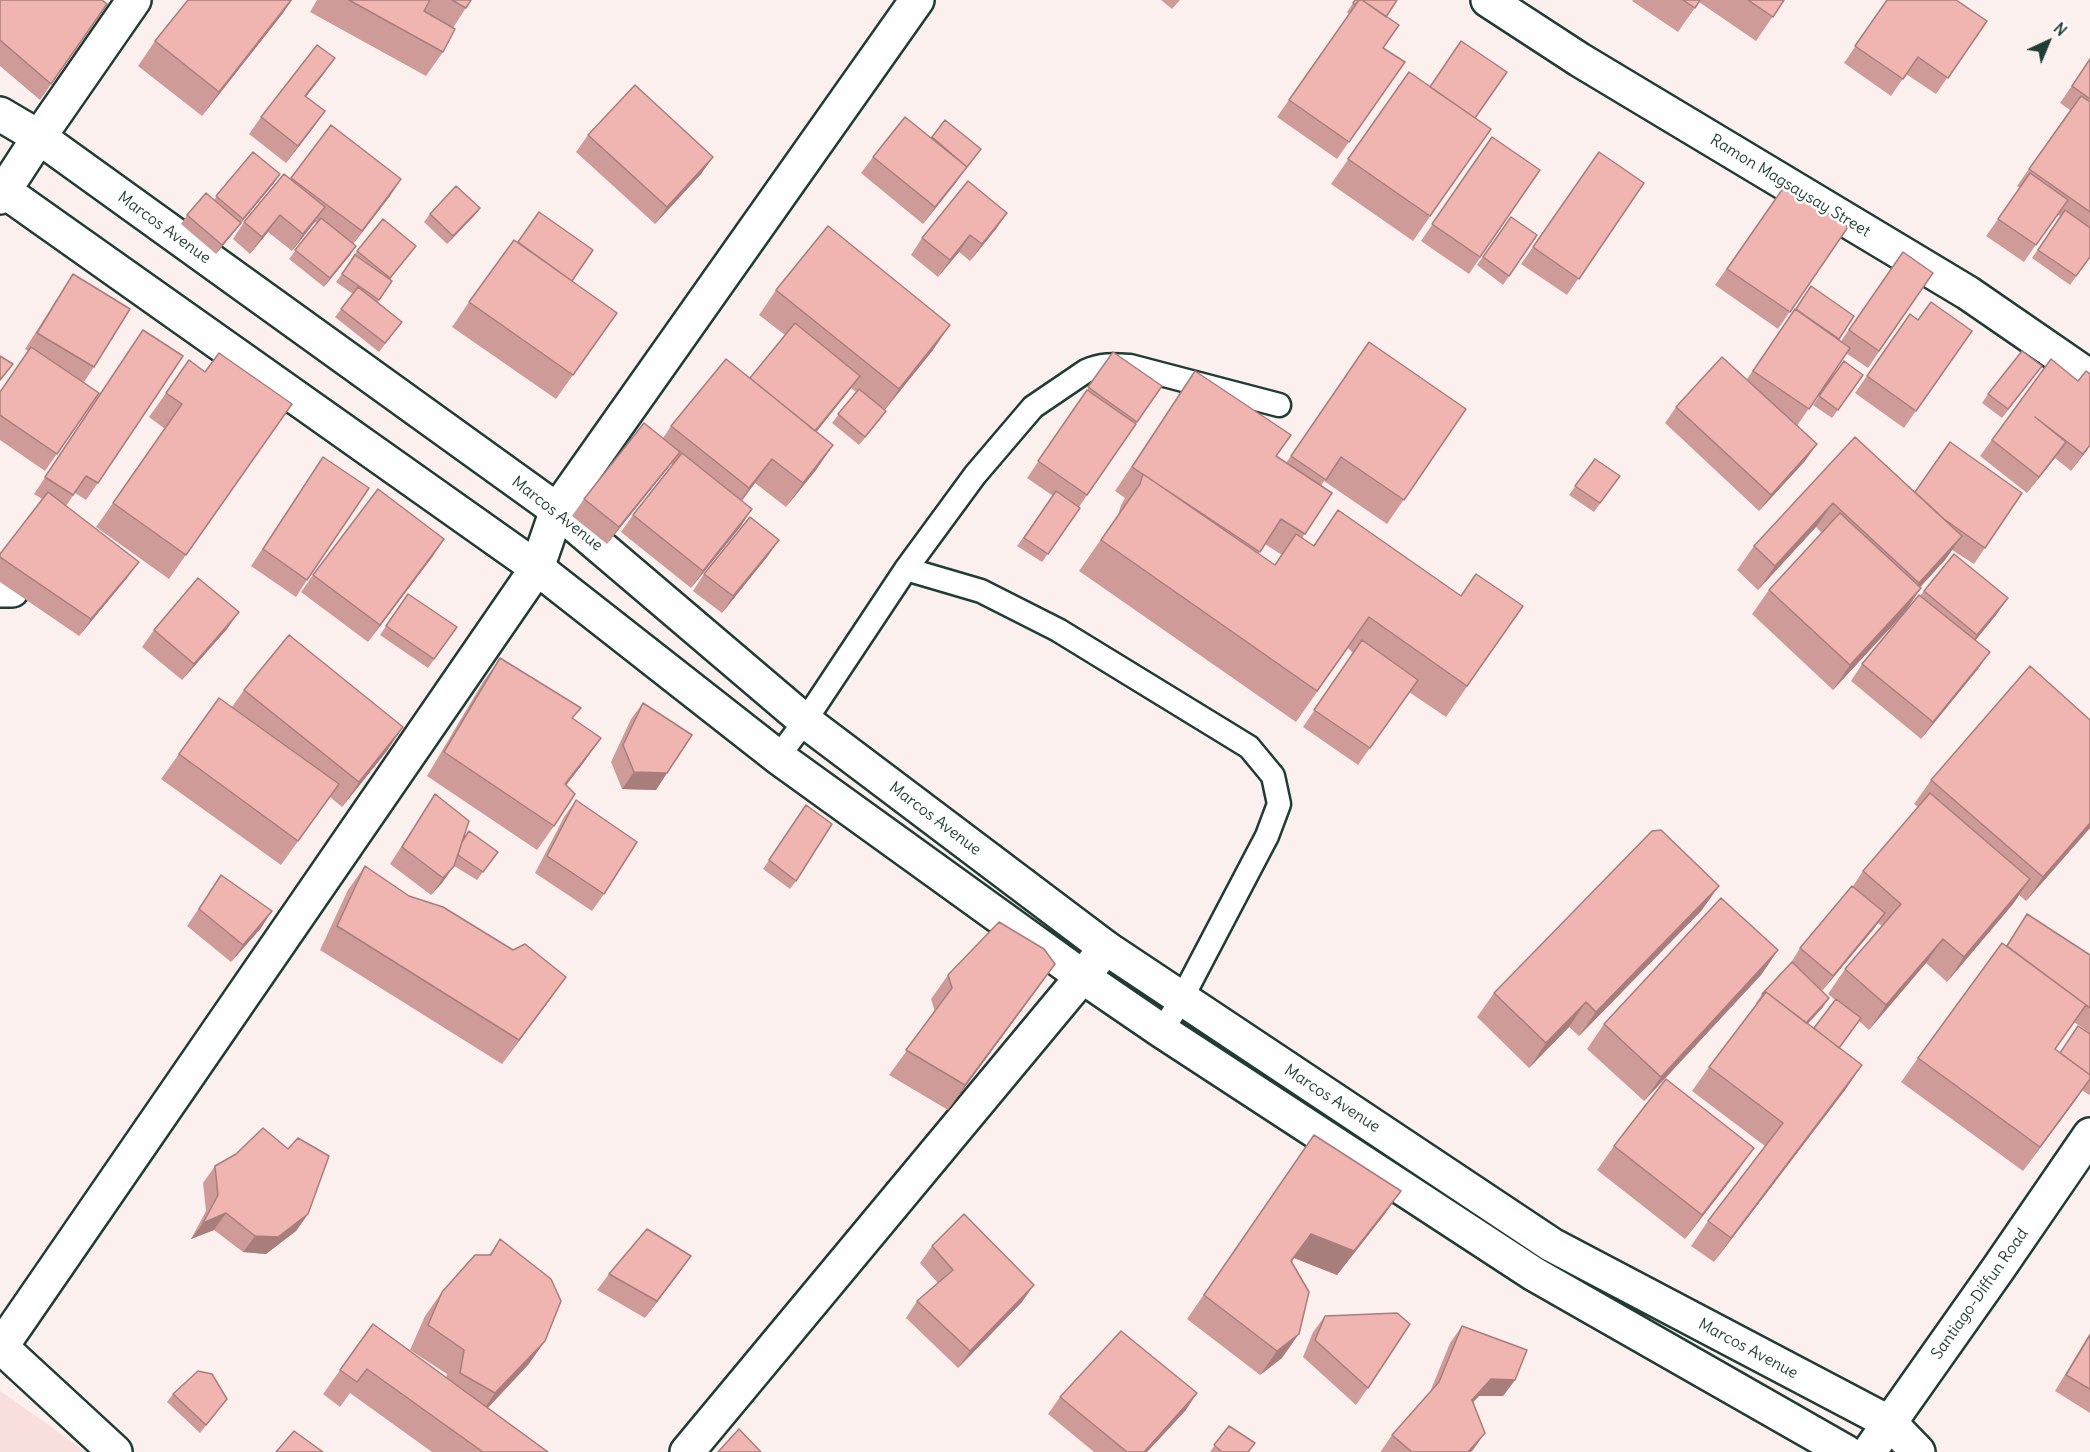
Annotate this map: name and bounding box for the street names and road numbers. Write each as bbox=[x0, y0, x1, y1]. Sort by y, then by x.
street label: Ramon Magsaysay Street bbox=[1706, 131, 1874, 241]
street label: Marcos Avenue bbox=[114, 188, 214, 268]
street label: Marcos Avenue bbox=[508, 473, 606, 555]
street label: Marcos Avenue bbox=[885, 778, 985, 860]
street label: Marcos Avenue bbox=[1281, 1061, 1383, 1137]
street label: Santiago-Diffun Road bbox=[1928, 1225, 2032, 1363]
street label: Marcos Avenue bbox=[1695, 1315, 1801, 1383]

